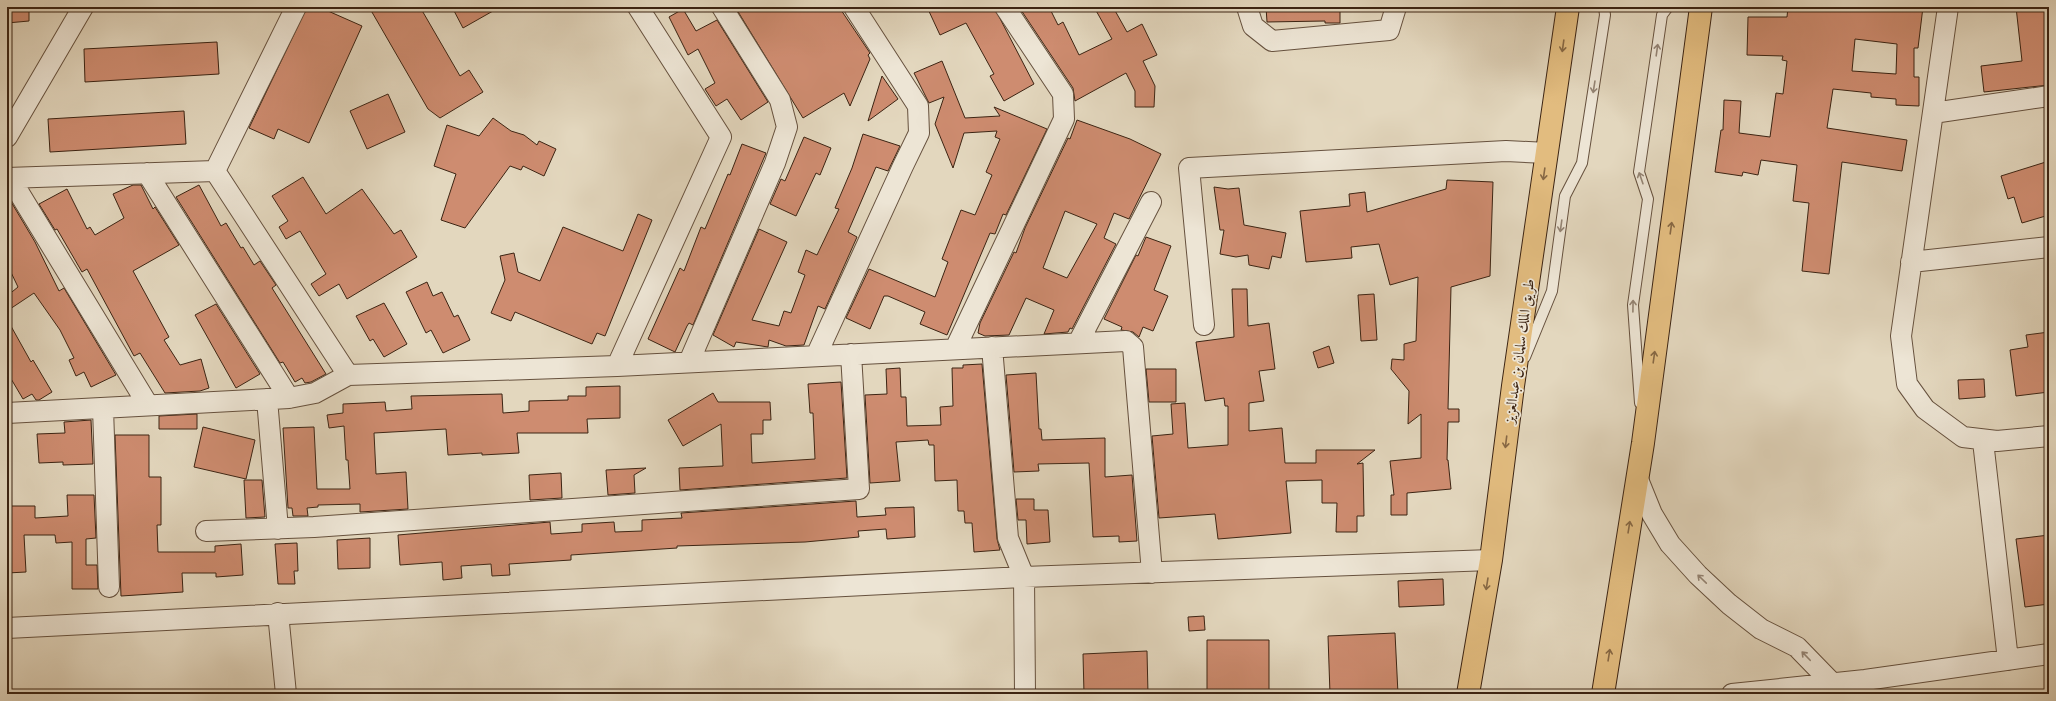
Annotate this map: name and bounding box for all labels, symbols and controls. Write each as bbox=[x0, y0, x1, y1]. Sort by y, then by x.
one-way arrow bbox=[1559, 39, 1567, 52]
one-way arrow bbox=[1653, 44, 1661, 57]
one-way arrow bbox=[1590, 80, 1598, 93]
one-way arrow bbox=[1540, 167, 1548, 180]
one-way arrow bbox=[1637, 172, 1644, 185]
one-way arrow bbox=[1557, 219, 1565, 232]
one-way arrow bbox=[1667, 222, 1675, 235]
street label: طريق الملك سلمان بن عبدالعزيز bbox=[1500, 278, 1539, 426]
one-way arrow bbox=[1630, 300, 1637, 313]
one-way arrow bbox=[1650, 351, 1658, 364]
one-way arrow bbox=[1502, 435, 1510, 448]
one-way arrow bbox=[1626, 521, 1634, 534]
one-way arrow bbox=[1697, 575, 1707, 584]
one-way arrow bbox=[1482, 577, 1490, 590]
one-way arrow bbox=[1605, 649, 1613, 662]
one-way arrow bbox=[1801, 651, 1811, 661]

